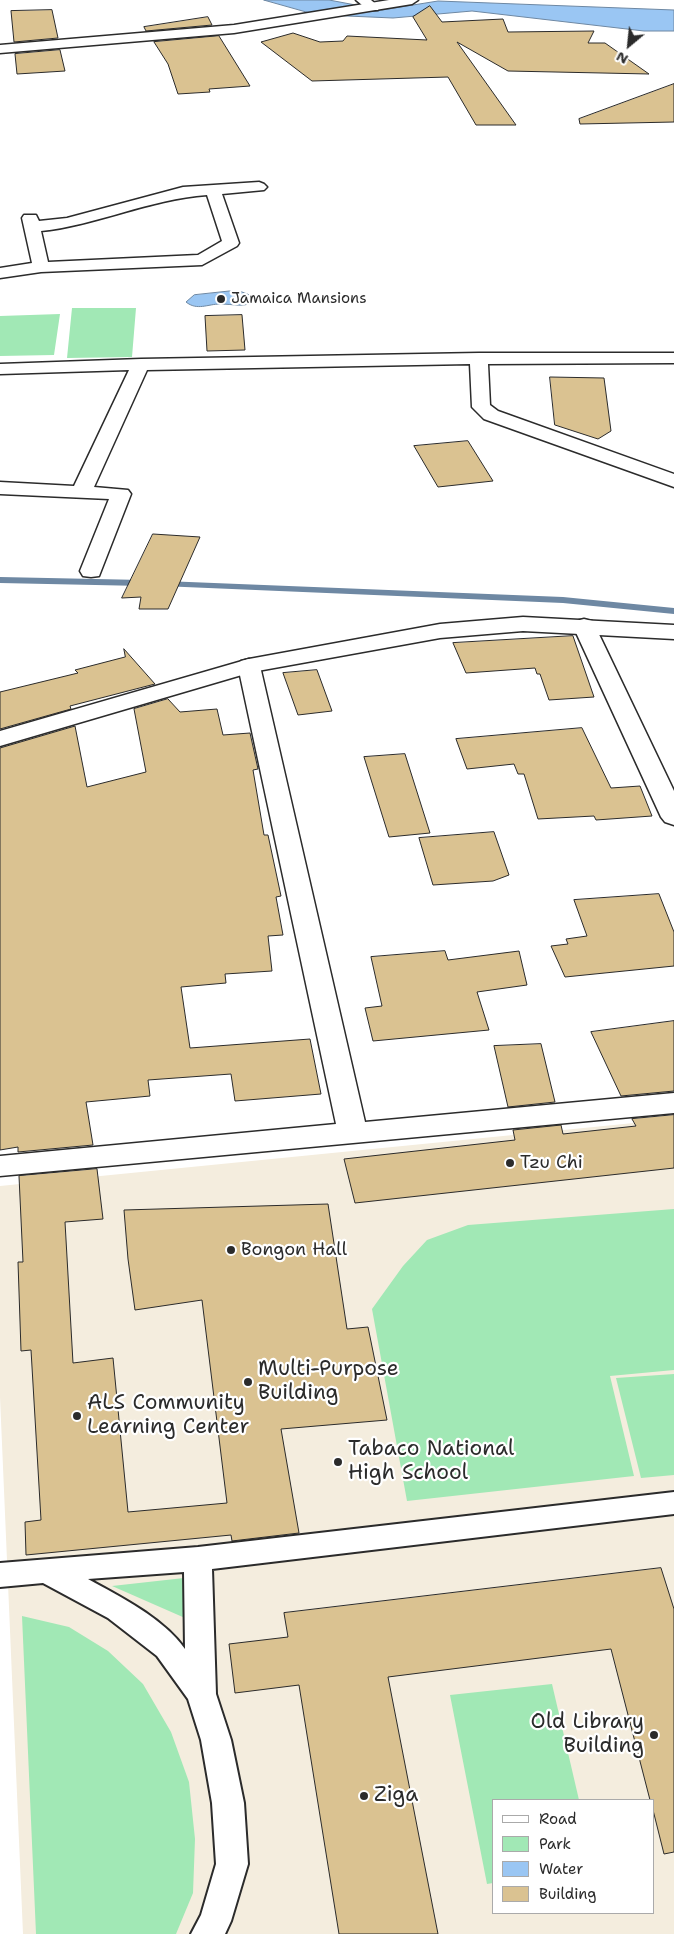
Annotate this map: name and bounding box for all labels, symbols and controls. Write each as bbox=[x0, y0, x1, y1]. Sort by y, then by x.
north arrow bbox=[604, 20, 654, 70]
text: N bbox=[613, 48, 631, 69]
place label: Jamaica Mansions bbox=[231, 290, 367, 308]
marker: Jamaica Mansions bbox=[215, 293, 227, 305]
place label: Tzu Chi bbox=[520, 1152, 583, 1174]
marker: Tzu Chi bbox=[504, 1157, 516, 1169]
place label: Bongon Hall bbox=[241, 1239, 347, 1261]
marker: Bongon Hall bbox=[225, 1244, 237, 1256]
place label: Multi-Purpose Building bbox=[258, 1357, 399, 1407]
marker: Multi-Purpose Building bbox=[242, 1376, 254, 1388]
place label: ALS Community Learning Center bbox=[87, 1391, 249, 1441]
marker: ALS Community Learning Center bbox=[71, 1410, 83, 1422]
place label: Tabaco National High School bbox=[348, 1437, 514, 1487]
marker: Tabaco National High School bbox=[332, 1456, 344, 1468]
place label: Old Library Building bbox=[531, 1710, 644, 1760]
marker: Old Library Building bbox=[648, 1729, 660, 1741]
place label: Ziga bbox=[374, 1783, 418, 1809]
marker: Ziga bbox=[358, 1790, 370, 1802]
legend bbox=[492, 1799, 654, 1914]
text: Road bbox=[539, 1809, 577, 1829]
text: Park bbox=[539, 1834, 571, 1854]
text: Water bbox=[539, 1859, 583, 1879]
text: Building bbox=[539, 1884, 596, 1904]

